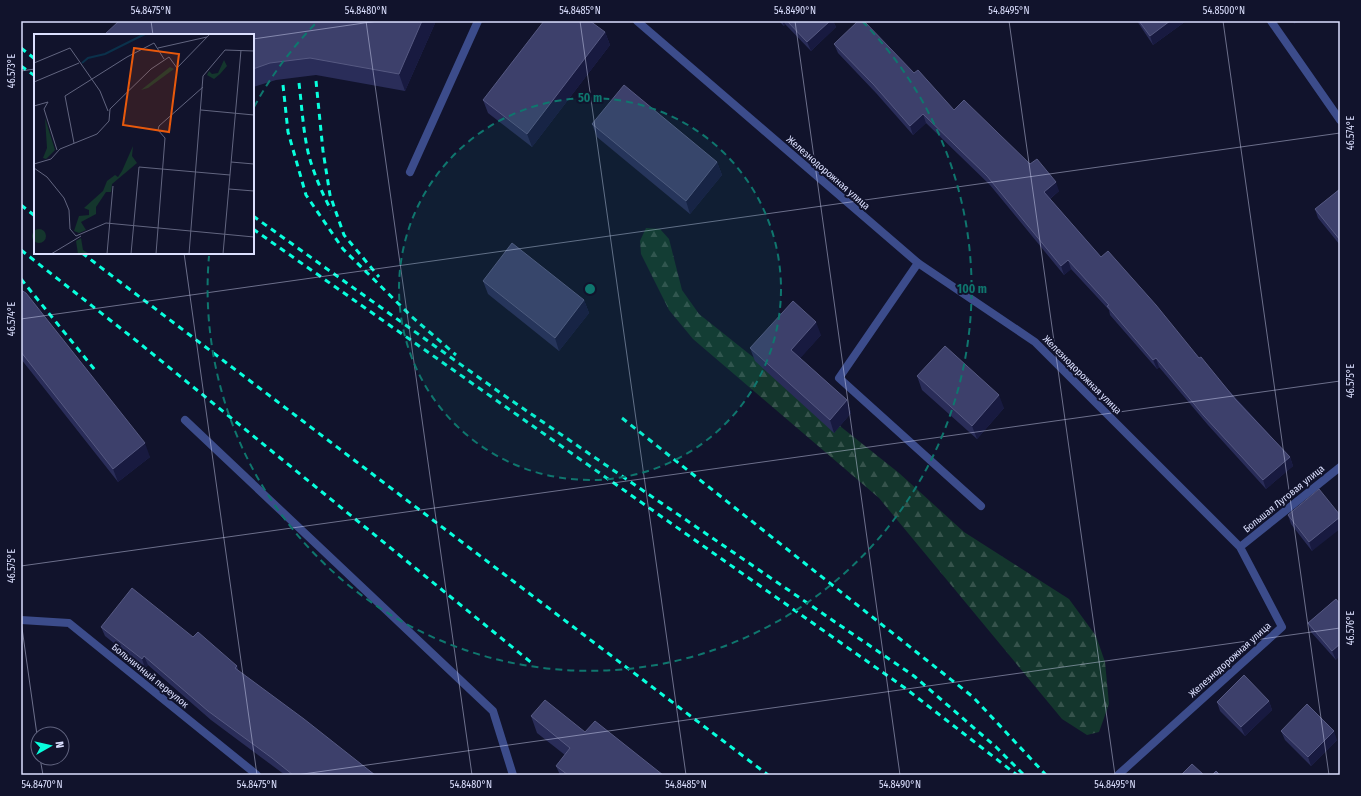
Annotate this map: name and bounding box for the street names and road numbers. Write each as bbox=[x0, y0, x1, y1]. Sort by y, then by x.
street label: Железнодорожная улица bbox=[784, 133, 872, 213]
street label: Железнодорожная улица bbox=[1040, 333, 1124, 417]
street label: Большая Луговая улица bbox=[1241, 463, 1327, 535]
street label: Железнодорожная улица bbox=[1186, 620, 1274, 700]
street label: Больничный переулок bbox=[109, 641, 191, 711]

